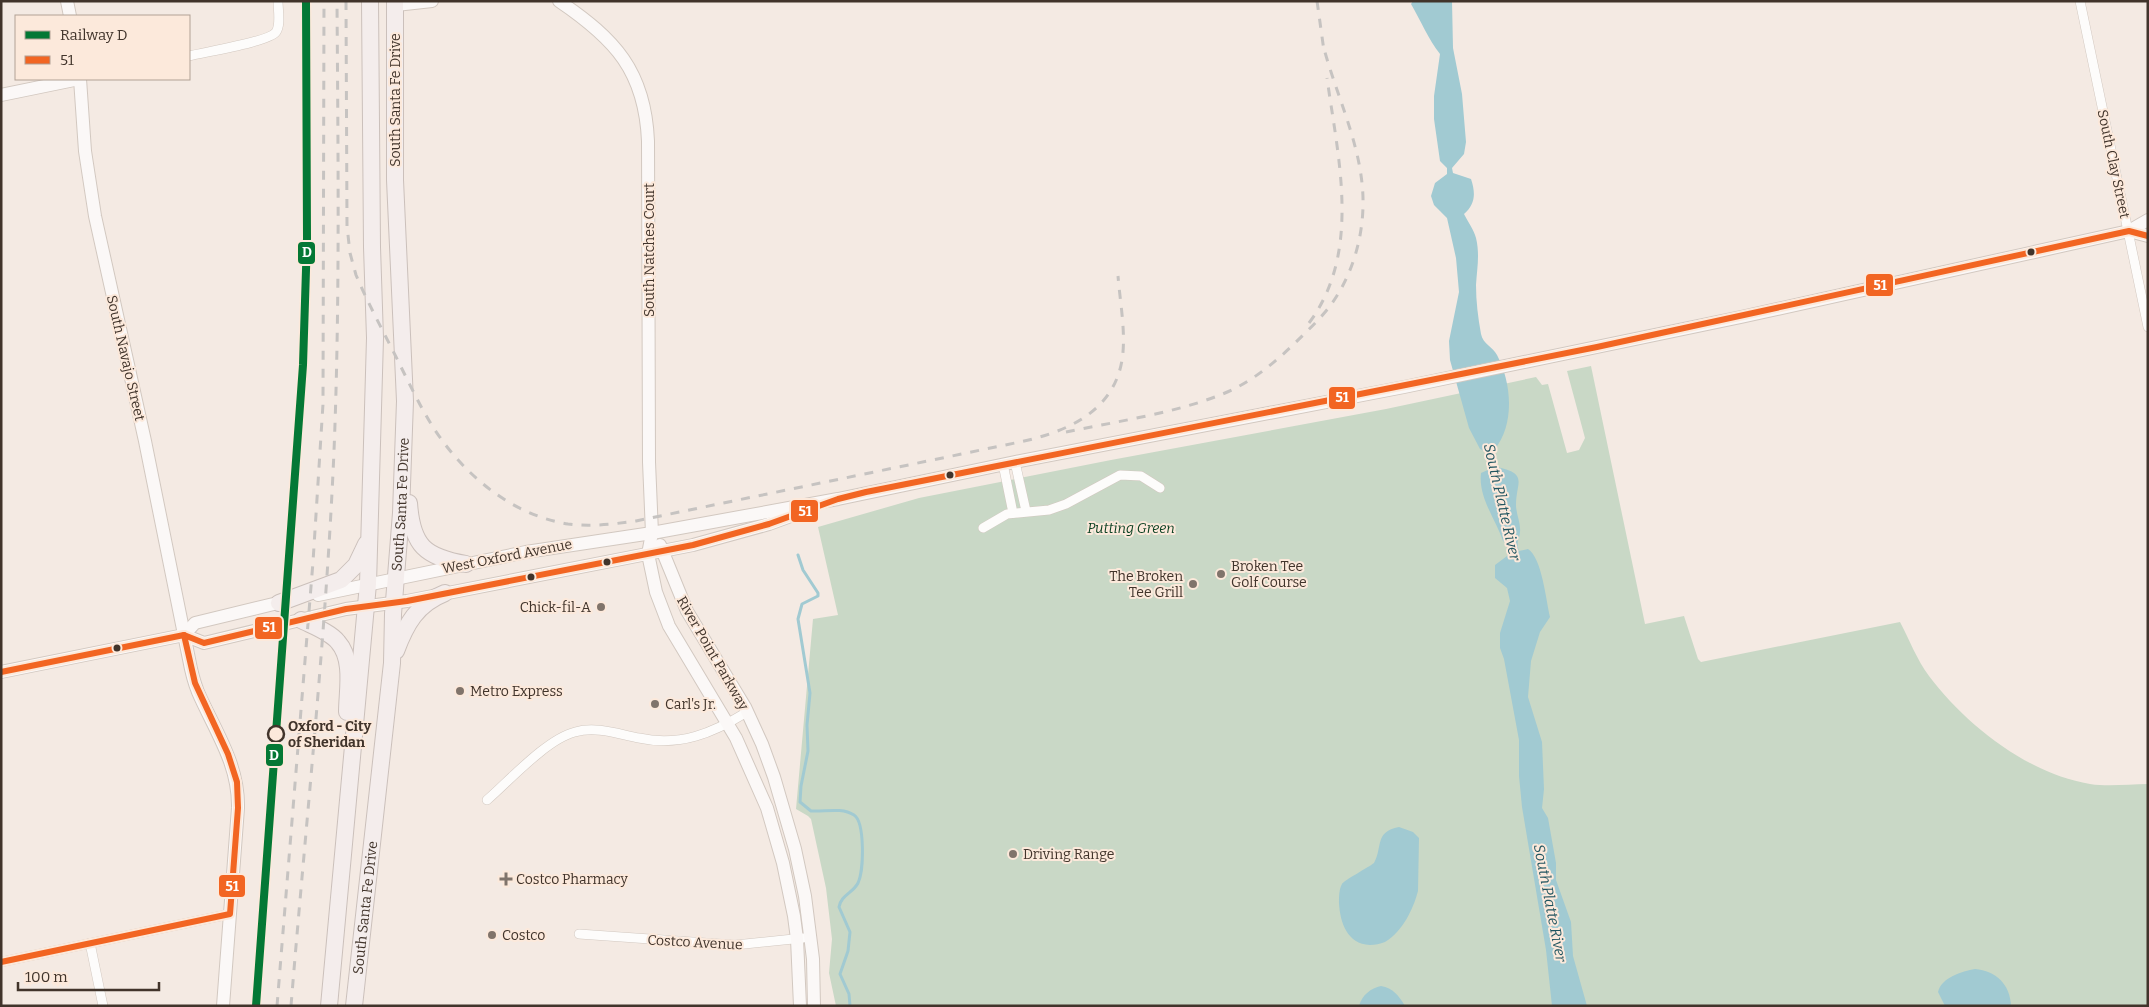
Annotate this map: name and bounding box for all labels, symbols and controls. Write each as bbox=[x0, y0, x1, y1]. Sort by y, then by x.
legend bbox=[15, 15, 190, 80]
text: Railway D bbox=[60, 26, 128, 44]
street label: South Santa Fe Drive bbox=[387, 33, 404, 167]
text: 51 bbox=[60, 51, 74, 69]
street label: South Clay Street bbox=[2094, 108, 2133, 220]
street label: South Natches Court bbox=[641, 183, 658, 317]
line badge: D bbox=[297, 241, 316, 265]
text: D bbox=[302, 244, 312, 261]
unlabelled marker bbox=[2026, 247, 2036, 257]
line badge: 51 bbox=[1865, 273, 1894, 297]
text: 51 bbox=[1873, 277, 1887, 294]
street label: South Navajo Street bbox=[103, 294, 148, 423]
line badge: 51 bbox=[1328, 386, 1356, 410]
text: 51 bbox=[1335, 389, 1349, 406]
street label: South Santa Fe Drive bbox=[388, 437, 413, 572]
water label: South Platte River bbox=[1480, 442, 1524, 563]
unlabelled marker bbox=[945, 470, 955, 480]
line badge: 51 bbox=[790, 499, 819, 523]
text: 51 bbox=[798, 503, 812, 520]
park label: Putting Green bbox=[1087, 520, 1175, 537]
street label: West Oxford Avenue bbox=[441, 536, 574, 577]
unlabelled marker bbox=[602, 557, 612, 567]
place label: Broken Tee Golf Course bbox=[1231, 558, 1307, 591]
place label: The Broken Tee Grill bbox=[1109, 568, 1183, 601]
marker: Broken Tee Golf Course bbox=[1215, 568, 1227, 580]
unlabelled marker bbox=[526, 572, 536, 582]
marker: The Broken Tee Grill bbox=[1187, 578, 1199, 590]
street label: River Point Parkway bbox=[673, 593, 752, 714]
place label: Chick-fil-A bbox=[520, 599, 591, 616]
marker: Chick-fil-A bbox=[595, 601, 607, 613]
line badge: 51 bbox=[254, 616, 283, 640]
text: 51 bbox=[262, 619, 276, 636]
unlabelled marker bbox=[112, 643, 122, 653]
place label: Metro Express bbox=[470, 683, 563, 700]
marker: Metro Express bbox=[454, 685, 466, 697]
place label: Carl's Jr. bbox=[665, 696, 716, 713]
marker: Carl's Jr. bbox=[649, 698, 661, 710]
place label: Oxford - City of Sheridan bbox=[288, 718, 372, 751]
marker: Oxford - City of Sheridan bbox=[267, 725, 285, 743]
line badge: D bbox=[265, 743, 284, 767]
text: D bbox=[269, 747, 279, 764]
street label: South Santa Fe Drive bbox=[350, 840, 381, 975]
water label: South Platte River bbox=[1530, 843, 1570, 964]
place label: Driving Range bbox=[1023, 846, 1114, 863]
marker: Driving Range bbox=[1007, 848, 1019, 860]
place label: Costco Pharmacy bbox=[516, 871, 629, 888]
marker: Costco Pharmacy bbox=[500, 873, 512, 885]
line badge: 51 bbox=[218, 874, 246, 898]
text: 51 bbox=[225, 878, 239, 895]
place label: Costco bbox=[502, 927, 545, 944]
marker: Costco bbox=[486, 929, 498, 941]
street label: Costco Avenue bbox=[647, 932, 743, 953]
scale bar bbox=[18, 960, 159, 992]
text: 100 m bbox=[25, 968, 68, 986]

